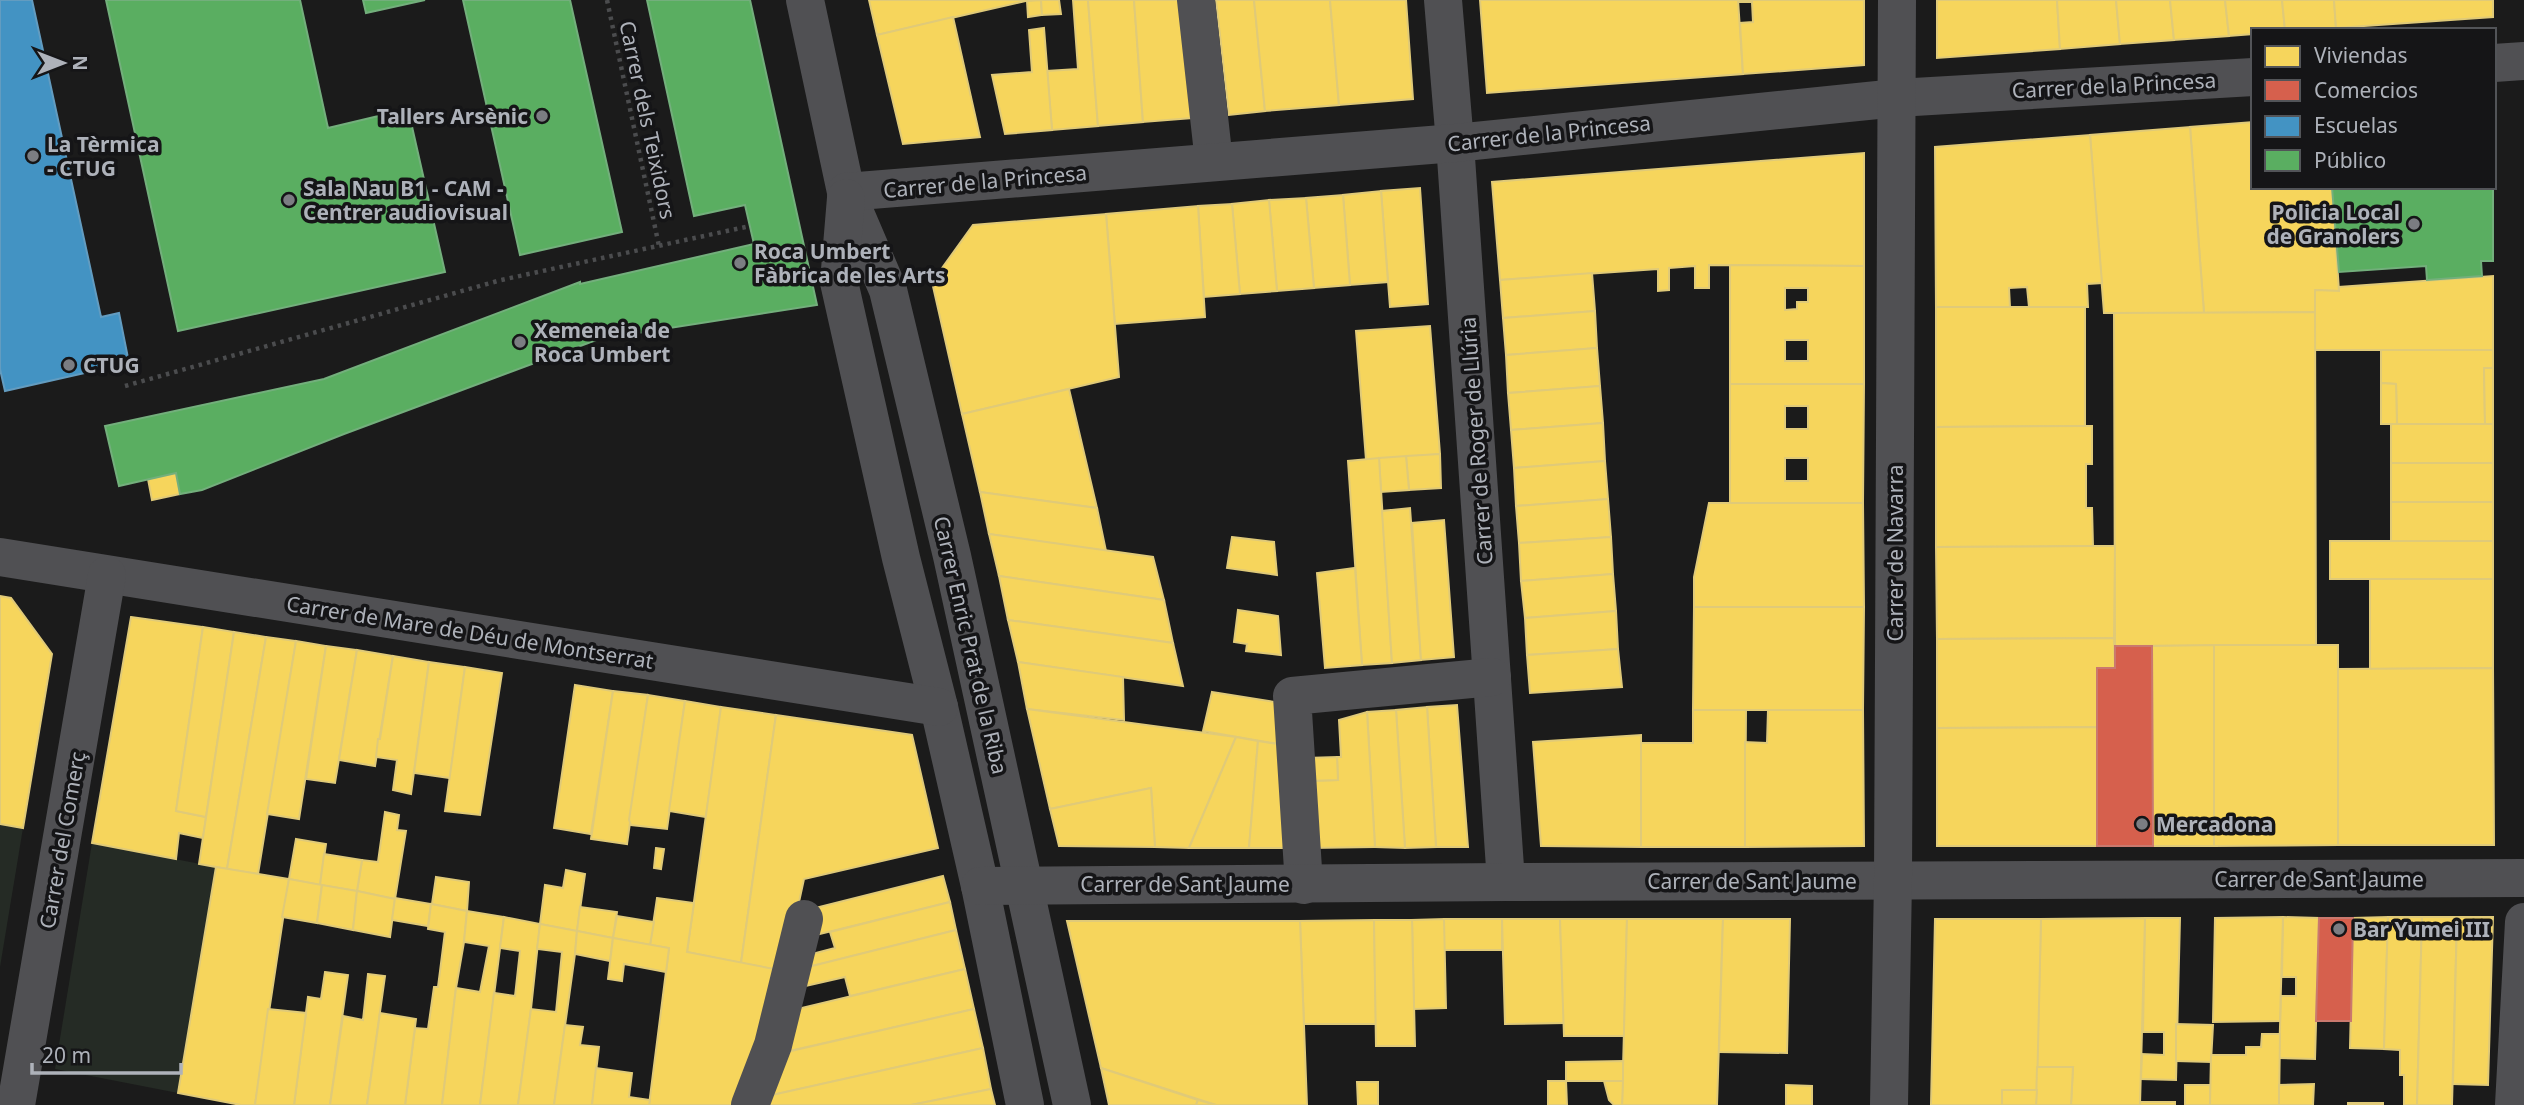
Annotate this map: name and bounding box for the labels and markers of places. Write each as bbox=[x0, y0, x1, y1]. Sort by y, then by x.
place label: Tallers Arsènic bbox=[377, 102, 528, 130]
marker: Tallers Arsènic bbox=[534, 108, 550, 124]
place label: La Tèrmica - CTUG bbox=[47, 130, 160, 182]
marker: La Tèrmica - CTUG bbox=[25, 148, 41, 164]
place label: Sala Nau B1 - CAM - Centrer audiovisual bbox=[303, 174, 508, 226]
marker: Sala Nau B1 - CAM - Centrer audiovisual bbox=[281, 192, 297, 208]
place label: Policia Local de Granolers bbox=[2266, 198, 2400, 250]
marker: Policia Local de Granolers bbox=[2406, 216, 2422, 232]
place label: Roca Umbert Fàbrica de les Arts bbox=[754, 237, 946, 289]
marker: Roca Umbert Fàbrica de les Arts bbox=[732, 255, 748, 271]
place label: Xemeneia de Roca Umbert bbox=[534, 316, 670, 368]
marker: Xemeneia de Roca Umbert bbox=[512, 334, 528, 350]
place label: CTUG bbox=[83, 351, 140, 379]
marker: CTUG bbox=[61, 357, 77, 373]
place label: Mercadona bbox=[2156, 810, 2273, 838]
marker: Mercadona bbox=[2134, 816, 2150, 832]
place label: Bar Yumei III bbox=[2353, 915, 2490, 943]
marker: Bar Yumei III bbox=[2331, 921, 2347, 937]

